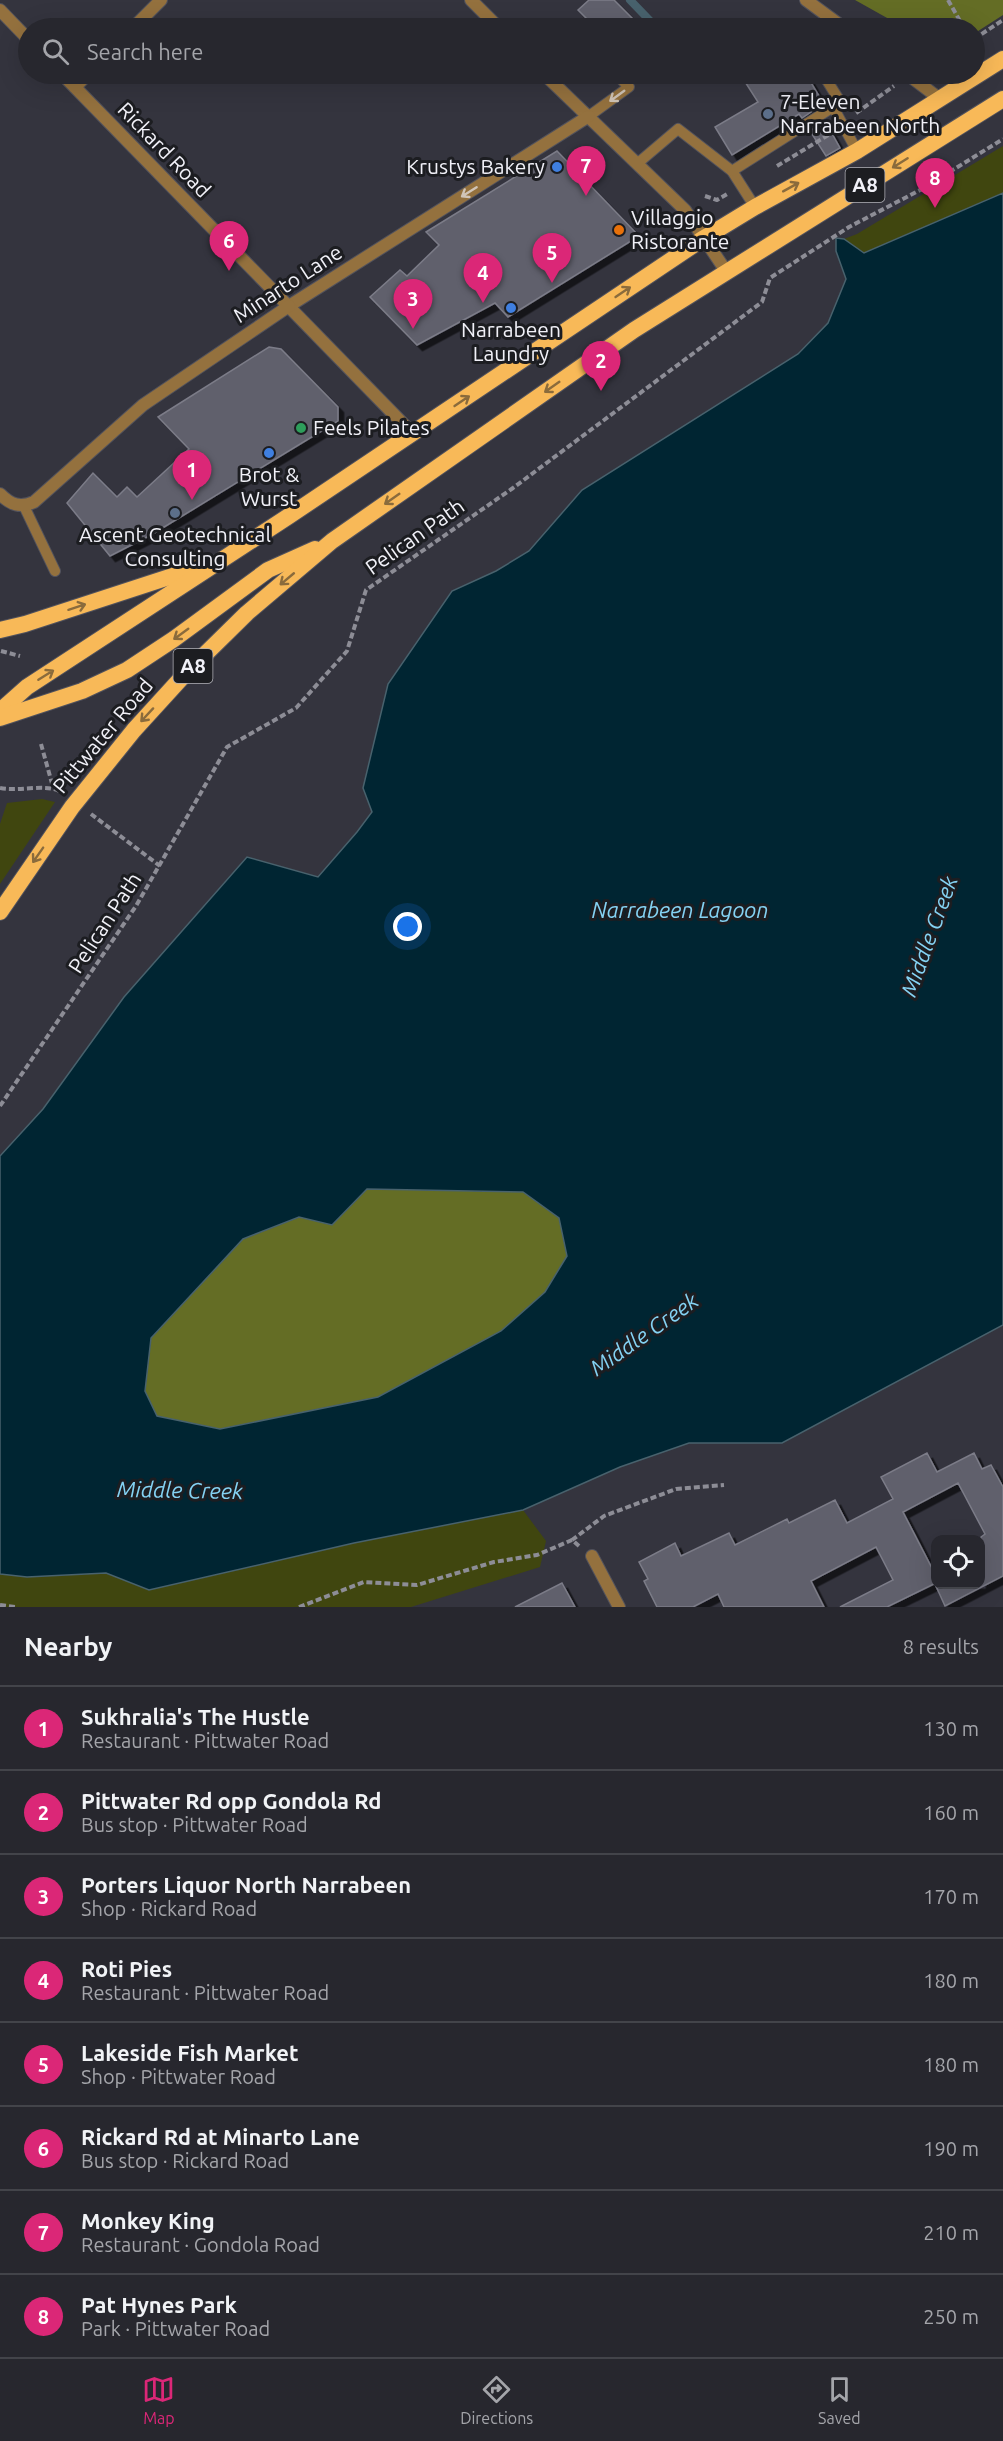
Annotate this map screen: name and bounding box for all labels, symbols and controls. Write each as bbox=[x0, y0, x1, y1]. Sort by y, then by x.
search box bbox=[18, 18, 985, 84]
icon: search bbox=[39, 35, 72, 68]
text: Search here bbox=[87, 39, 203, 64]
place label: 7-Eleven Narrabeen North bbox=[780, 89, 940, 137]
one-way arrow bbox=[609, 90, 626, 102]
street label: Rickard Road bbox=[113, 97, 216, 202]
marker: 7-Eleven Narrabeen North bbox=[761, 107, 775, 121]
pin: 7 bbox=[566, 146, 606, 196]
place label: Krustys Bakery bbox=[406, 154, 545, 178]
one-way arrow bbox=[892, 158, 909, 170]
pin: 8 bbox=[916, 158, 954, 208]
marker: Krustys Bakery bbox=[550, 160, 564, 174]
road number: A8 bbox=[846, 168, 884, 202]
one-way arrow bbox=[782, 181, 799, 193]
one-way arrow bbox=[461, 186, 478, 198]
place label: Villaggio Ristorante bbox=[631, 205, 729, 253]
pin: 6 bbox=[210, 222, 248, 271]
marker: Villaggio Ristorante bbox=[612, 223, 626, 237]
pin: 5 bbox=[532, 234, 572, 283]
street label: Minarto Lane bbox=[229, 239, 346, 327]
pin: 4 bbox=[464, 254, 502, 303]
pin: 3 bbox=[394, 280, 432, 329]
one-way arrow bbox=[615, 286, 631, 298]
marker: Narrabeen Laundry bbox=[504, 301, 518, 315]
place label: Narrabeen Laundry bbox=[461, 317, 561, 365]
pin: 2 bbox=[582, 342, 620, 391]
one-way arrow bbox=[544, 381, 560, 393]
one-way arrow bbox=[453, 395, 469, 407]
place label: Feels Pilates bbox=[313, 415, 430, 439]
marker: Feels Pilates bbox=[294, 421, 308, 435]
marker: Brot & Wurst bbox=[262, 446, 276, 460]
pin: 1 bbox=[172, 450, 212, 500]
place label: Brot & Wurst bbox=[239, 462, 299, 510]
street label: Pelican Path bbox=[360, 493, 468, 579]
one-way arrow bbox=[385, 493, 401, 505]
marker: Ascent Geotechnical Consulting bbox=[168, 506, 182, 520]
place label: Ascent Geotechnical Consulting bbox=[79, 522, 271, 570]
one-way arrow bbox=[279, 573, 295, 586]
one-way arrow bbox=[67, 601, 86, 612]
one-way arrow bbox=[174, 628, 190, 640]
road number: A8 bbox=[174, 649, 212, 683]
one-way arrow bbox=[37, 668, 54, 680]
street label: Pittwater Road bbox=[47, 673, 157, 798]
one-way arrow bbox=[140, 707, 154, 722]
one-way arrow bbox=[32, 846, 44, 863]
street label: Pelican Path bbox=[63, 868, 146, 977]
water label: Middle Creek bbox=[895, 871, 962, 1000]
water label: Narrabeen Lagoon bbox=[591, 897, 769, 922]
your location bbox=[393, 912, 422, 941]
water label: Middle Creek bbox=[585, 1287, 703, 1380]
water label: Middle Creek bbox=[117, 1476, 244, 1503]
map controls bbox=[931, 1535, 985, 1589]
button: locate bbox=[931, 1535, 985, 1589]
text: Nearby bbox=[24, 1632, 112, 1661]
text: 8 results bbox=[903, 1635, 979, 1658]
text: Sukhralia's The Hustle bbox=[81, 1704, 310, 1729]
text: 1 bbox=[38, 1717, 49, 1740]
text: 130 m bbox=[923, 1717, 979, 1740]
text: Restaurant · Pittwater Road bbox=[81, 1729, 329, 1752]
text: Pittwater Rd opp Gondola Rd bbox=[81, 1788, 381, 1813]
text: 2 bbox=[38, 1801, 49, 1824]
text: 160 m bbox=[923, 1801, 979, 1824]
text: Bus stop · Pittwater Road bbox=[81, 1813, 308, 1836]
text: Porters Liquor North Narrabeen bbox=[81, 1872, 411, 1897]
text: 3 bbox=[38, 1885, 49, 1908]
text: 170 m bbox=[923, 1885, 979, 1908]
text: Shop · Rickard Road bbox=[81, 1897, 257, 1920]
text: Roti Pies bbox=[81, 1956, 172, 1981]
text: 4 bbox=[38, 1969, 49, 1992]
text: 180 m bbox=[923, 1969, 979, 1992]
text: Restaurant · Pittwater Road bbox=[81, 1981, 329, 2004]
text: Lakeside Fish Market bbox=[81, 2040, 298, 2065]
text: 5 bbox=[38, 2053, 49, 2076]
text: 180 m bbox=[923, 2053, 979, 2076]
text: Shop · Pittwater Road bbox=[81, 2065, 276, 2088]
text: Rickard Rd at Minarto Lane bbox=[81, 2124, 360, 2149]
text: 6 bbox=[38, 2137, 49, 2160]
text: 190 m bbox=[923, 2137, 979, 2160]
text: Bus stop · Rickard Road bbox=[81, 2149, 289, 2172]
text: Monkey King bbox=[81, 2208, 215, 2233]
text: 7 bbox=[38, 2221, 49, 2244]
text: 210 m bbox=[923, 2221, 979, 2244]
text: Restaurant · Gondola Road bbox=[81, 2233, 320, 2256]
text: Pat Hynes Park bbox=[81, 2292, 237, 2317]
text: 8 bbox=[38, 2305, 49, 2328]
text: 250 m bbox=[923, 2305, 979, 2328]
text: Park · Pittwater Road bbox=[81, 2317, 270, 2340]
tab: Map bbox=[142, 2373, 175, 2427]
tab: Directions bbox=[460, 2373, 533, 2427]
tab: Saved bbox=[818, 2373, 861, 2427]

